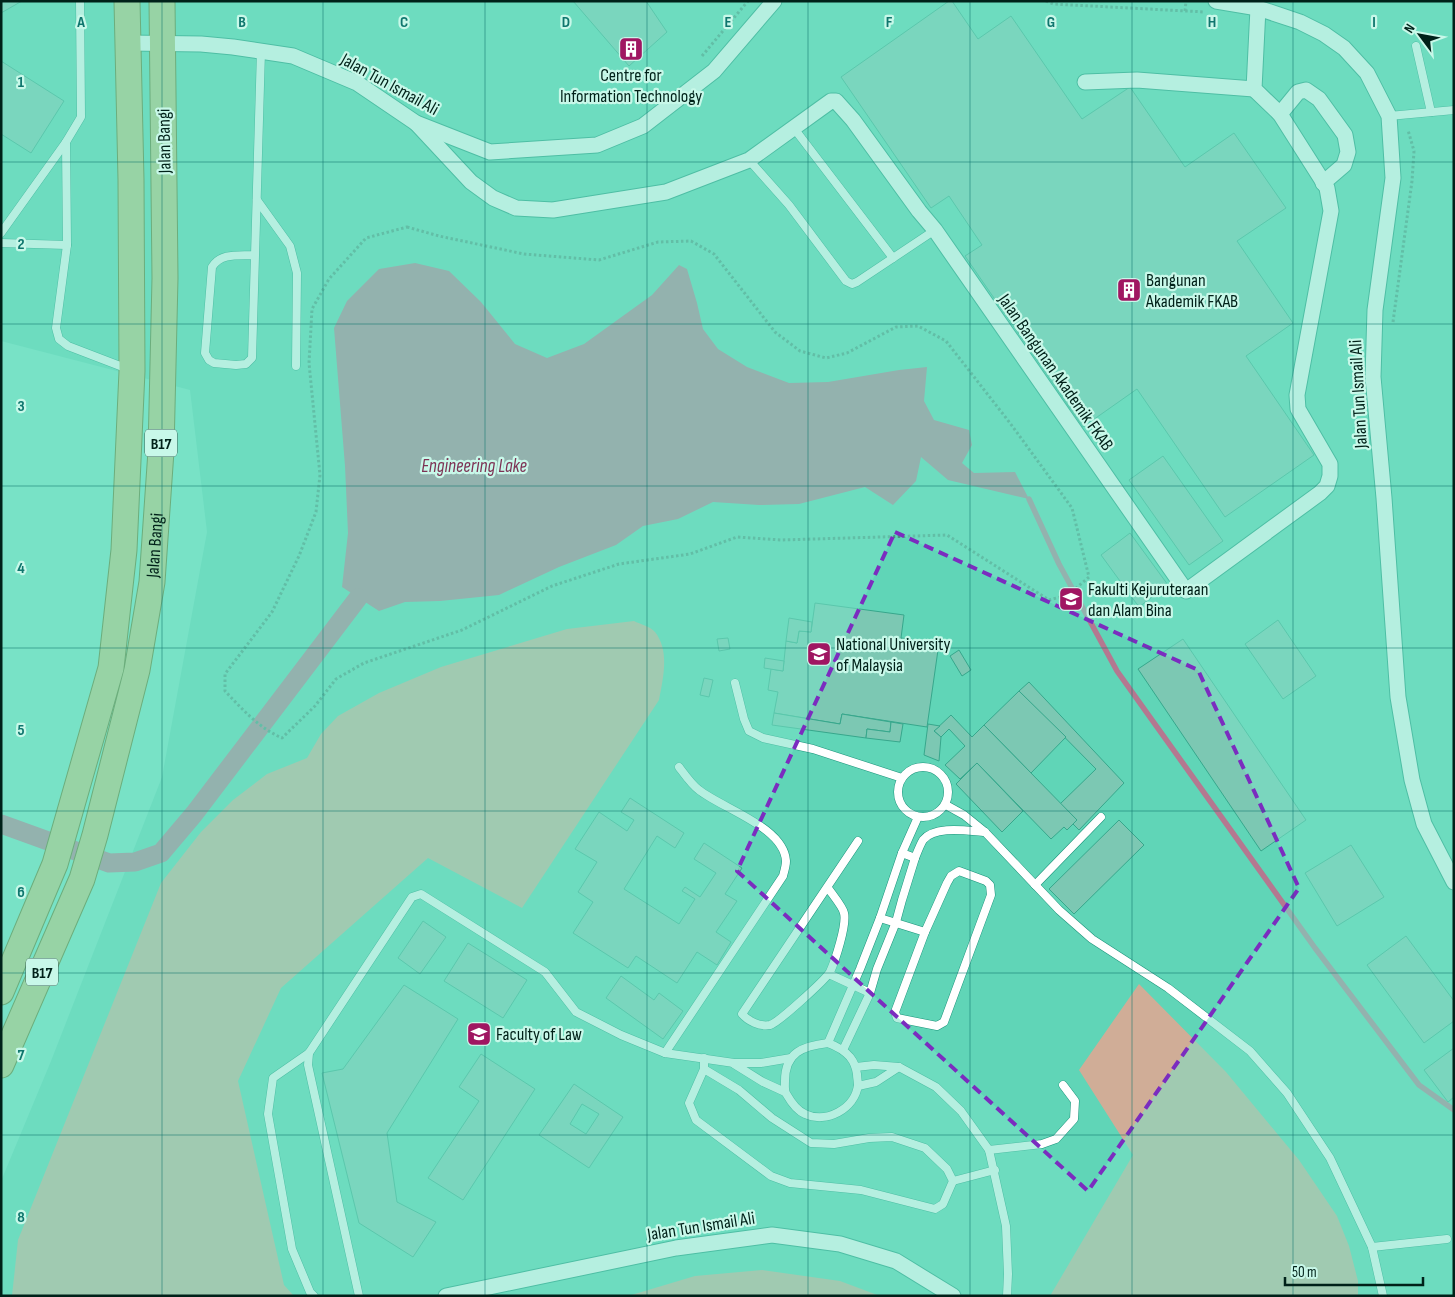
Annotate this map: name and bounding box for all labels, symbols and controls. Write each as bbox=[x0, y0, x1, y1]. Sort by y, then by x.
north arrow bbox=[1395, 10, 1445, 60]
text: A bbox=[76, 13, 85, 32]
text: B bbox=[238, 13, 246, 32]
text: C bbox=[400, 13, 408, 32]
text: D bbox=[562, 13, 570, 32]
text: E bbox=[725, 13, 732, 32]
text: F bbox=[886, 13, 893, 32]
text: G bbox=[1047, 13, 1055, 32]
text: H bbox=[1208, 13, 1216, 32]
text: I bbox=[1372, 13, 1376, 32]
text: N bbox=[1400, 21, 1419, 36]
building icon: Centre for Information Technology bbox=[618, 36, 644, 62]
street label: Jalan Tun Ismail Ali bbox=[336, 48, 442, 120]
place label: Centre for Information Technology bbox=[560, 65, 702, 107]
text: 1 bbox=[18, 73, 25, 92]
street label: Jalan Bangi bbox=[153, 108, 176, 175]
text: 2 bbox=[17, 235, 25, 254]
place label: Bangunan Akademik FKAB bbox=[1145, 270, 1238, 312]
building icon: Bangunan Akademik FKAB bbox=[1116, 277, 1142, 303]
street label: Jalan Bangunan Akademik FKAB bbox=[993, 289, 1118, 455]
street label: Jalan Tun Ismail Ali bbox=[1345, 339, 1372, 450]
text: 3 bbox=[17, 397, 25, 416]
road number: B17 bbox=[145, 429, 177, 456]
water label: Engineering Lake bbox=[421, 455, 527, 478]
street label: Jalan Bangi bbox=[142, 512, 168, 579]
text: 4 bbox=[17, 559, 25, 578]
place label: Fakulti Kejuruteraan dan Alam Bina bbox=[1088, 579, 1208, 621]
school or university icon: Fakulti Kejuruteraan dan Alam Bina bbox=[1058, 586, 1084, 612]
place label: National University of Malaysia bbox=[836, 634, 951, 676]
school or university icon: National University of Malaysia bbox=[806, 641, 832, 667]
text: 5 bbox=[17, 721, 25, 740]
text: 6 bbox=[17, 883, 25, 902]
road number: B17 bbox=[26, 959, 58, 986]
school or university icon: Faculty of Law bbox=[466, 1021, 492, 1047]
place label: Faculty of Law bbox=[496, 1024, 582, 1045]
text: 7 bbox=[18, 1046, 25, 1065]
text: 8 bbox=[17, 1208, 25, 1227]
street label: Jalan Tun Ismail Ali bbox=[645, 1208, 756, 1246]
scale bar bbox=[1285, 1254, 1422, 1286]
text: 50 m bbox=[1292, 1263, 1317, 1282]

